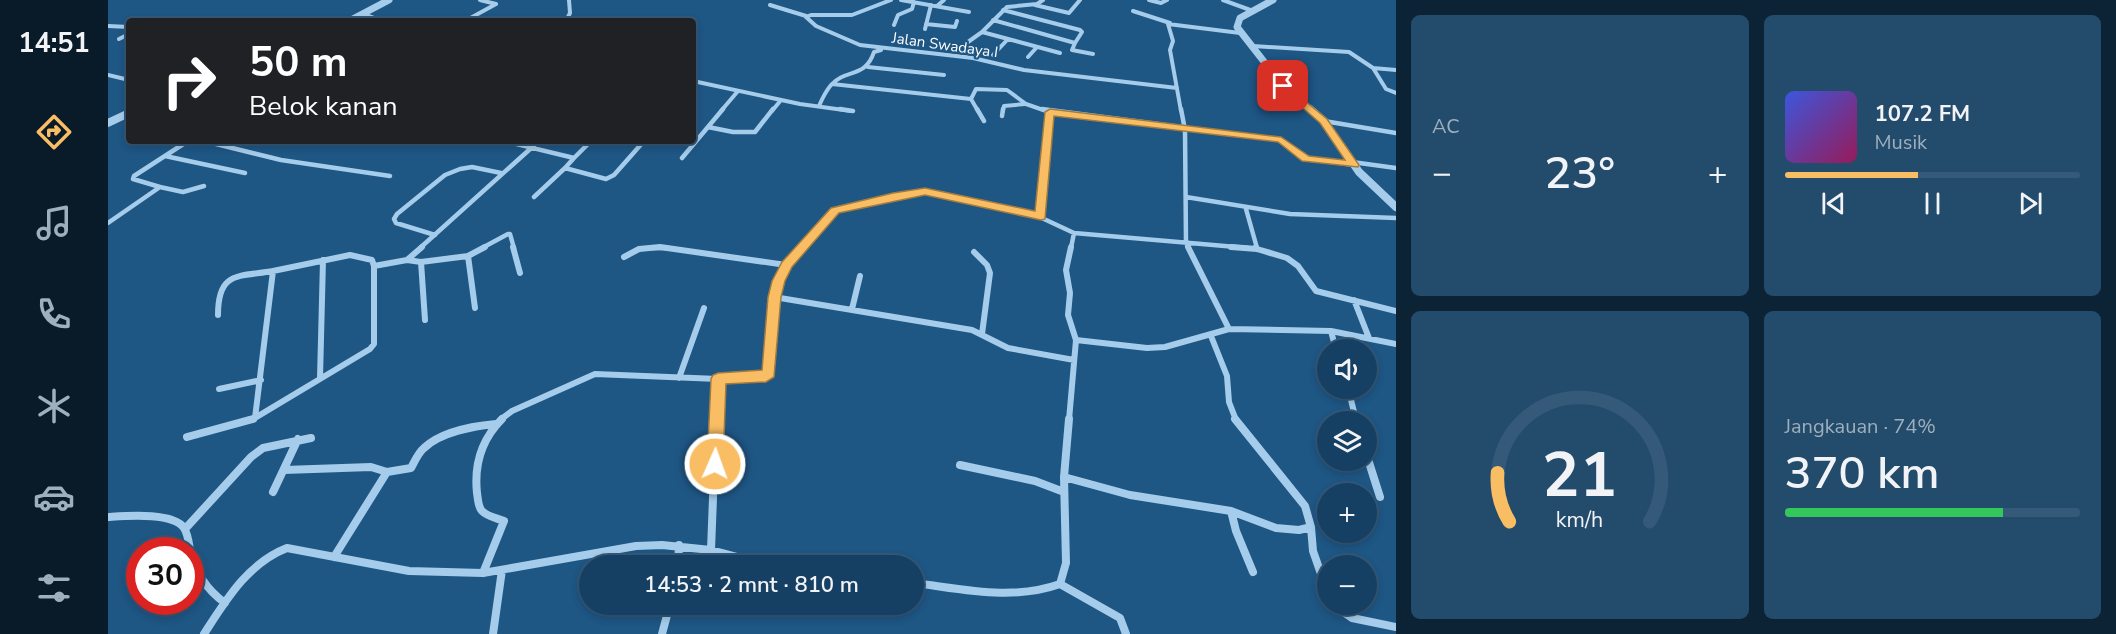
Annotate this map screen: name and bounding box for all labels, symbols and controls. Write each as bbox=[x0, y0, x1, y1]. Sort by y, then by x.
text: 14:51 bbox=[18, 25, 90, 62]
street label: Jalan Swadaya I bbox=[890, 28, 999, 62]
text: 50 m bbox=[249, 34, 348, 91]
icon: right bbox=[150, 42, 228, 120]
pin bbox=[1257, 60, 1308, 111]
icon: arrive bbox=[1266, 69, 1299, 102]
text: Belok kanan bbox=[249, 88, 398, 125]
text: 107.2 FM bbox=[1875, 99, 1970, 129]
icon: directions bbox=[33, 111, 75, 153]
text: AC bbox=[1432, 113, 1460, 140]
text: Musik bbox=[1875, 129, 1927, 156]
text: 23° bbox=[1544, 143, 1615, 204]
text: − bbox=[1432, 151, 1452, 196]
text: + bbox=[1708, 151, 1727, 196]
icon: previous bbox=[1817, 187, 1850, 220]
icon: pause bbox=[1916, 187, 1949, 220]
icon: next bbox=[2014, 187, 2047, 220]
icon: music bbox=[33, 202, 75, 244]
icon: phone bbox=[33, 293, 75, 335]
map controls bbox=[1317, 339, 1377, 615]
button: sound bbox=[1317, 339, 1377, 399]
icon: climate bbox=[33, 385, 75, 427]
button: layers bbox=[1317, 411, 1377, 471]
text: Jangkauan · 74% bbox=[1785, 413, 1936, 440]
position arrow bbox=[683, 432, 747, 496]
text: 21 bbox=[1542, 433, 1617, 518]
text: 370 km bbox=[1785, 443, 1940, 504]
icon: car bbox=[33, 476, 75, 518]
button: + bbox=[1317, 483, 1377, 543]
text: km/h bbox=[1556, 505, 1603, 535]
speed limit sign: 30 bbox=[126, 537, 204, 615]
button: − bbox=[1317, 555, 1377, 615]
icon: filters bbox=[33, 567, 75, 609]
text: 14:53 · 2 mnt · 810 m bbox=[644, 570, 859, 600]

